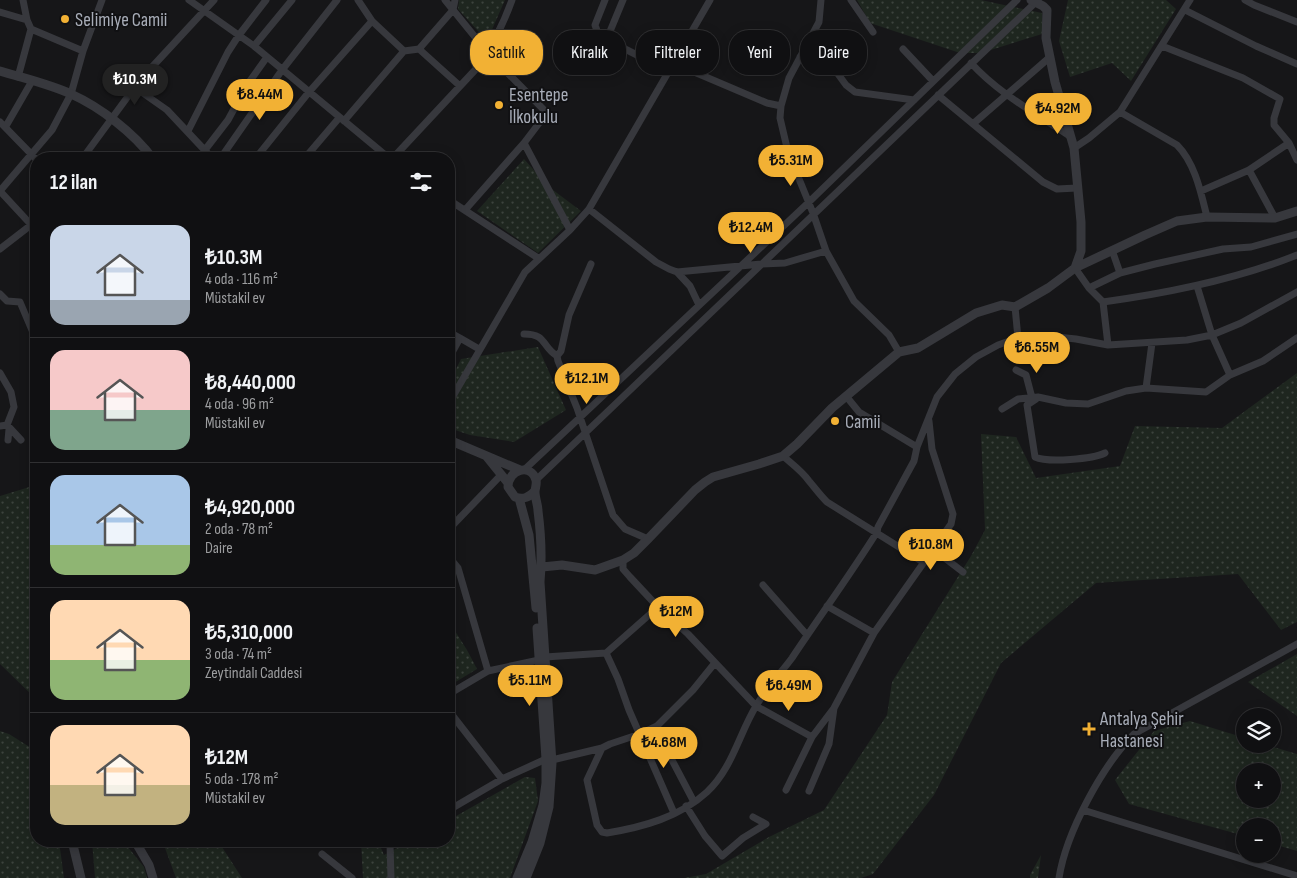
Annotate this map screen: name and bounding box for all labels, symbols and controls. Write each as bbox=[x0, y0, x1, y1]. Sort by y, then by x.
place label: Selimiye Camii bbox=[75, 9, 167, 32]
marker: Selimiye Camii bbox=[59, 13, 71, 25]
chip: Satılık bbox=[470, 30, 543, 75]
chip: Kiralık bbox=[553, 30, 626, 75]
chip: Filtreler bbox=[636, 30, 719, 75]
chip: Yeni bbox=[729, 30, 790, 75]
chip: Daire bbox=[800, 30, 867, 75]
pin: ₺10.3M bbox=[94, 64, 176, 106]
text: ₺10.3M bbox=[113, 70, 157, 89]
pin: ₺8.44M bbox=[219, 78, 301, 121]
place label: Esentepe İlkokulu bbox=[509, 84, 568, 129]
text: ₺8.44M bbox=[237, 85, 283, 104]
pin: ₺4.92M bbox=[1017, 92, 1099, 135]
marker: Esentepe İlkokulu bbox=[493, 99, 505, 111]
text: ₺4.92M bbox=[1036, 99, 1080, 118]
pin: ₺5.31M bbox=[750, 144, 832, 187]
text: ₺5.31M bbox=[769, 151, 813, 170]
icon: filters bbox=[407, 168, 435, 196]
text: 12 ilan bbox=[50, 170, 97, 195]
pin: ₺12.4M bbox=[710, 212, 792, 254]
text: ₺12.4M bbox=[729, 218, 773, 237]
icon: home bbox=[90, 245, 150, 305]
text: ₺10.3M bbox=[205, 245, 262, 270]
text: 4 oda · 116 m² bbox=[205, 270, 278, 289]
text: Müstakil ev bbox=[205, 289, 265, 308]
pin: ₺6.55M bbox=[996, 332, 1078, 374]
text: ₺6.55M bbox=[1015, 338, 1059, 357]
pin: ₺12.1M bbox=[546, 362, 628, 405]
text: ₺12.1M bbox=[566, 369, 608, 388]
icon: home bbox=[90, 370, 150, 430]
text: ₺8,440,000 bbox=[205, 370, 296, 395]
text: 4 oda · 96 m² bbox=[205, 395, 274, 414]
place label: Camii bbox=[845, 411, 880, 434]
text: Müstakil ev bbox=[205, 414, 265, 433]
marker: Camii bbox=[829, 415, 841, 427]
icon: home bbox=[90, 495, 150, 555]
text: ₺4,920,000 bbox=[205, 495, 295, 520]
text: 2 oda · 78 m² bbox=[205, 520, 273, 539]
pin: ₺10.8M bbox=[890, 528, 972, 571]
text: ₺10.8M bbox=[909, 535, 953, 554]
text: Daire bbox=[205, 539, 233, 558]
pin: ₺12M bbox=[646, 596, 706, 638]
text: ₺12M bbox=[660, 602, 692, 621]
icon: home bbox=[90, 620, 150, 680]
text: ₺5,310,000 bbox=[205, 620, 293, 645]
text: 3 oda · 74 m² bbox=[205, 645, 272, 664]
text: Zeytindalı Caddesi bbox=[205, 664, 302, 683]
pin: ₺5.11M bbox=[489, 664, 571, 707]
pin: ₺6.49M bbox=[748, 670, 830, 712]
text: ₺5.11M bbox=[509, 671, 551, 690]
text: ₺6.49M bbox=[766, 676, 812, 695]
place label: Antalya Şehir Hastanesi bbox=[1099, 708, 1184, 753]
map controls bbox=[1236, 708, 1281, 863]
button: layers bbox=[1236, 708, 1281, 753]
marker: Antalya Şehir Hastanesi bbox=[1082, 722, 1096, 736]
pin: ₺4.68M bbox=[623, 726, 705, 769]
text: ₺4.68M bbox=[641, 733, 687, 752]
icon: home bbox=[90, 745, 150, 805]
text: ₺12M bbox=[205, 745, 248, 770]
button: + bbox=[1236, 763, 1281, 808]
text: 5 oda · 178 m² bbox=[205, 770, 278, 789]
text: Müstakil ev bbox=[205, 789, 265, 808]
button: − bbox=[1236, 818, 1281, 863]

